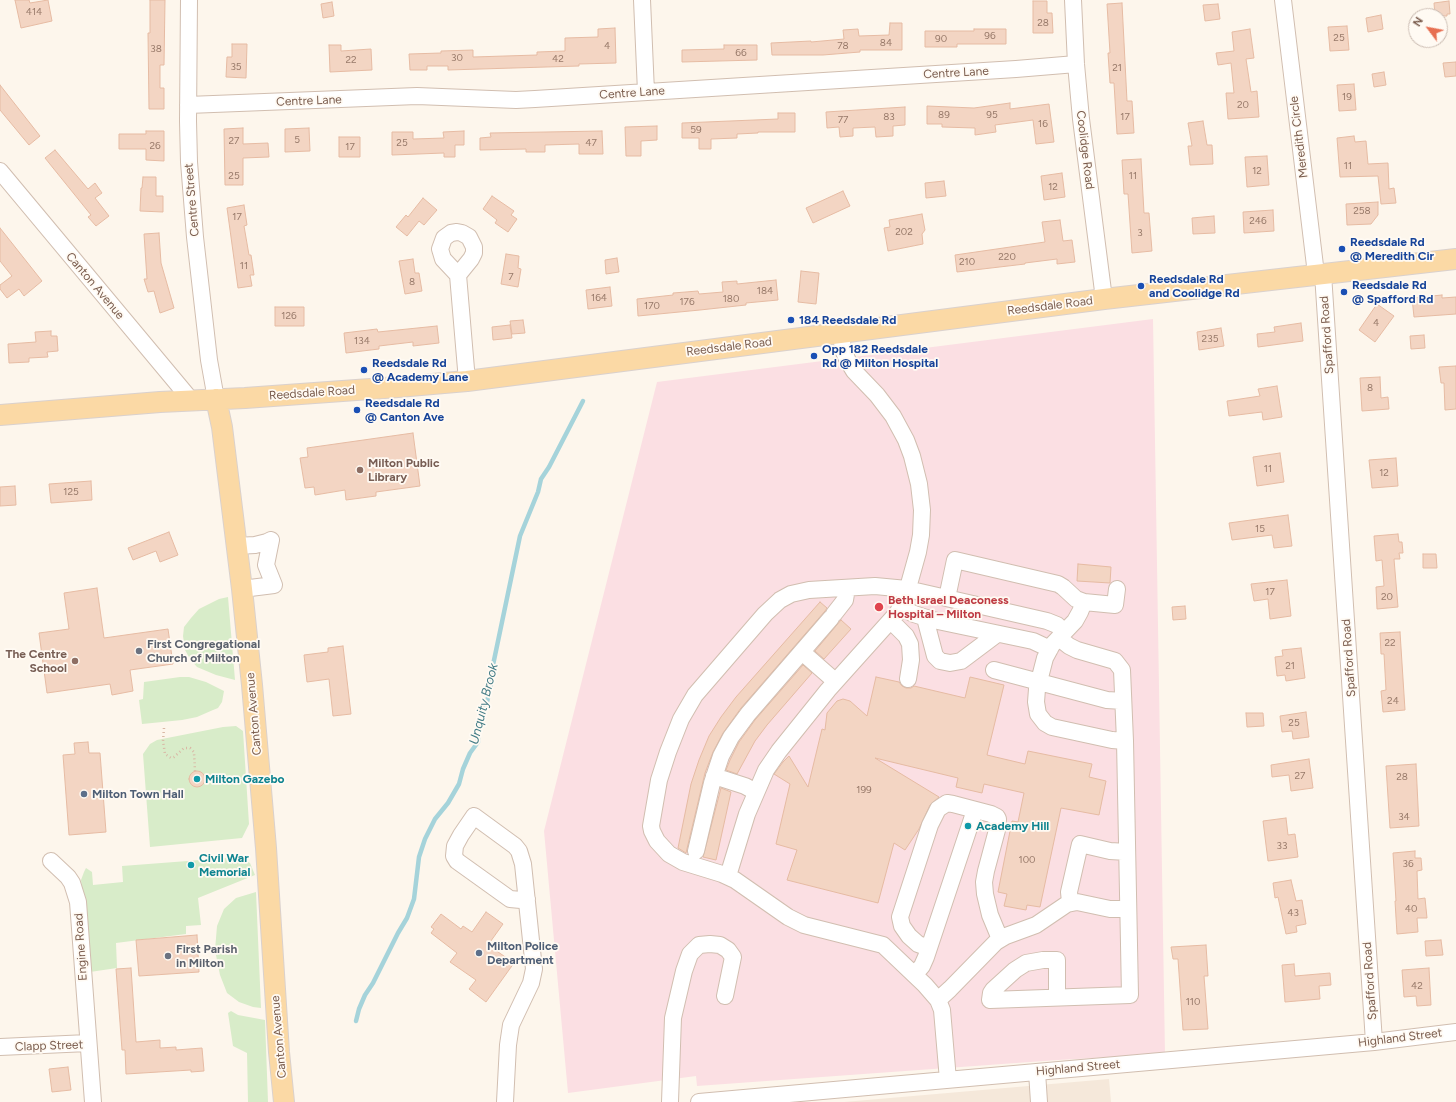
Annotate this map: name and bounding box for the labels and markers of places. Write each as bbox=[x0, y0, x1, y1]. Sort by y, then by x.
place label: Reedsdale Rd @ Meredith Cir bbox=[1350, 235, 1434, 263]
marker: Reedsdale Rd @ Meredith Cir bbox=[1337, 244, 1347, 254]
place label: Reedsdale Rd and Coolidge Rd bbox=[1149, 272, 1240, 300]
place label: Reedsdale Rd @ Spafford Rd bbox=[1352, 278, 1433, 306]
marker: Reedsdale Rd and Coolidge Rd bbox=[1136, 281, 1146, 291]
marker: Reedsdale Rd @ Spafford Rd bbox=[1339, 287, 1349, 297]
place label: 184 Reedsdale Rd bbox=[799, 313, 896, 327]
marker: 184 Reedsdale Rd bbox=[786, 315, 796, 325]
place label: Opp 182 Reedsdale Rd @ Milton Hospital bbox=[822, 342, 938, 370]
marker: Opp 182 Reedsdale Rd @ Milton Hospital bbox=[809, 351, 819, 361]
place label: Reedsdale Rd @ Academy Lane bbox=[372, 356, 468, 384]
marker: Reedsdale Rd @ Academy Lane bbox=[359, 365, 369, 375]
place label: Reedsdale Rd @ Canton Ave bbox=[365, 396, 444, 424]
marker: Reedsdale Rd @ Canton Ave bbox=[352, 405, 362, 415]
place label: Milton Public Library bbox=[368, 456, 440, 484]
marker: Milton Public Library bbox=[355, 465, 365, 475]
place label: Beth Israel Deaconess Hospital – Milton bbox=[888, 593, 1009, 621]
marker: Beth Israel Deaconess Hospital – Milton bbox=[873, 601, 885, 613]
place label: First Congregational Church of Milton bbox=[147, 637, 260, 665]
marker: First Congregational Church of Milton bbox=[134, 646, 144, 656]
place label: The Centre School bbox=[5, 647, 67, 675]
marker: The Centre School bbox=[70, 656, 80, 666]
place label: Milton Gazebo bbox=[205, 772, 285, 786]
marker: Milton Gazebo bbox=[192, 774, 202, 784]
place label: Milton Town Hall bbox=[92, 787, 184, 801]
marker: Milton Town Hall bbox=[79, 789, 89, 799]
place label: Academy Hill bbox=[976, 819, 1049, 833]
marker: Academy Hill bbox=[963, 821, 973, 831]
place label: Civil War Memorial bbox=[199, 851, 250, 879]
marker: Civil War Memorial bbox=[186, 860, 196, 870]
place label: Milton Police Department bbox=[487, 939, 558, 967]
place label: First Parish in Milton bbox=[176, 942, 237, 970]
marker: Milton Police Department bbox=[474, 948, 484, 958]
marker: First Parish in Milton bbox=[163, 951, 173, 961]

